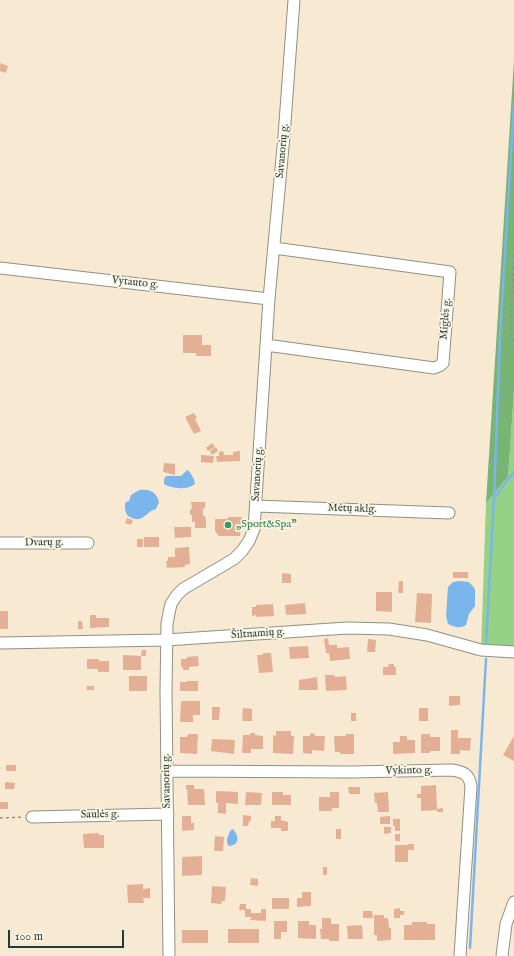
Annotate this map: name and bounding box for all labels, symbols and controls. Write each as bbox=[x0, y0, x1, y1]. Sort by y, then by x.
street label: Savanorių g. bbox=[274, 123, 292, 179]
street label: Vytauto g. bbox=[111, 274, 159, 292]
street label: Miglės g. bbox=[438, 298, 454, 340]
street label: Savanorių g. bbox=[250, 446, 266, 502]
street label: Mėtų aklg. bbox=[327, 502, 377, 516]
place label: „Sport&Spa” bbox=[236, 518, 297, 532]
marker: „Sport&Spa” bbox=[223, 520, 233, 530]
street label: Dvarų g. bbox=[24, 536, 64, 550]
street label: Šiltnamių g. bbox=[231, 626, 285, 642]
street label: Savanorių g. bbox=[160, 753, 174, 809]
street label: Vykinto g. bbox=[385, 764, 433, 778]
street label: Saulės g. bbox=[81, 808, 119, 822]
scale bar bbox=[10, 922, 126, 948]
text: 100 m bbox=[15, 929, 43, 944]

